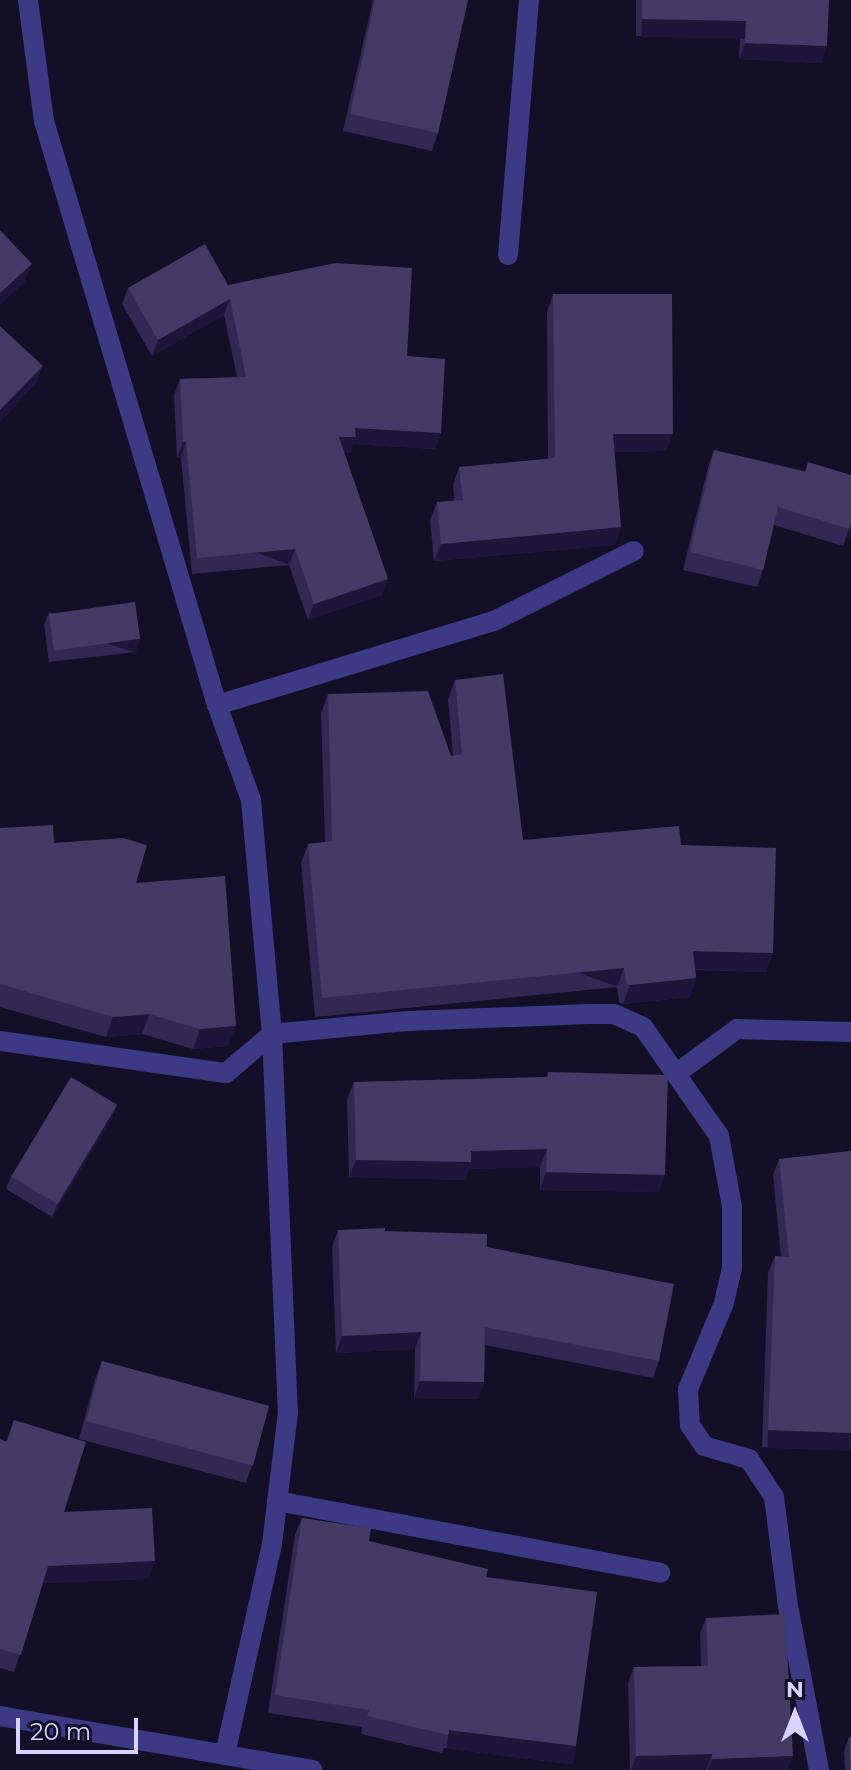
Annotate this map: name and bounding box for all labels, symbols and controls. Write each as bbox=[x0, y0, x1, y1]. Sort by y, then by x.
north arrow bbox=[755, 1674, 835, 1754]
text: N bbox=[786, 1676, 804, 1703]
scale bar bbox=[20, 1702, 142, 1752]
text: 20 m bbox=[30, 1717, 91, 1746]

